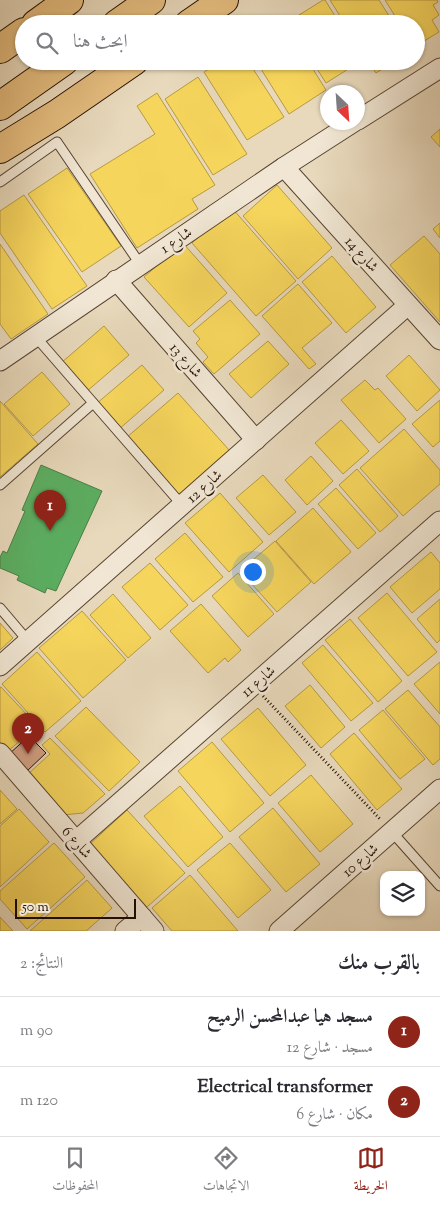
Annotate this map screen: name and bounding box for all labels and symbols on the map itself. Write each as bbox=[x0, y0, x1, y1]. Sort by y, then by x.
north arrow bbox=[320, 85, 365, 130]
street label: شارع 1 bbox=[157, 223, 198, 260]
street label: شارع 14 bbox=[338, 232, 383, 278]
street label: شارع 13 bbox=[163, 339, 206, 384]
street label: شارع 12 bbox=[183, 465, 228, 510]
pin: 1 bbox=[34, 490, 66, 531]
your location bbox=[240, 559, 266, 585]
street label: شارع 11 bbox=[237, 661, 281, 704]
pin: 2 bbox=[12, 713, 44, 754]
street label: شارع 6 bbox=[55, 822, 96, 864]
street label: شارع 10 bbox=[338, 839, 384, 884]
scale bar bbox=[15, 896, 136, 919]

